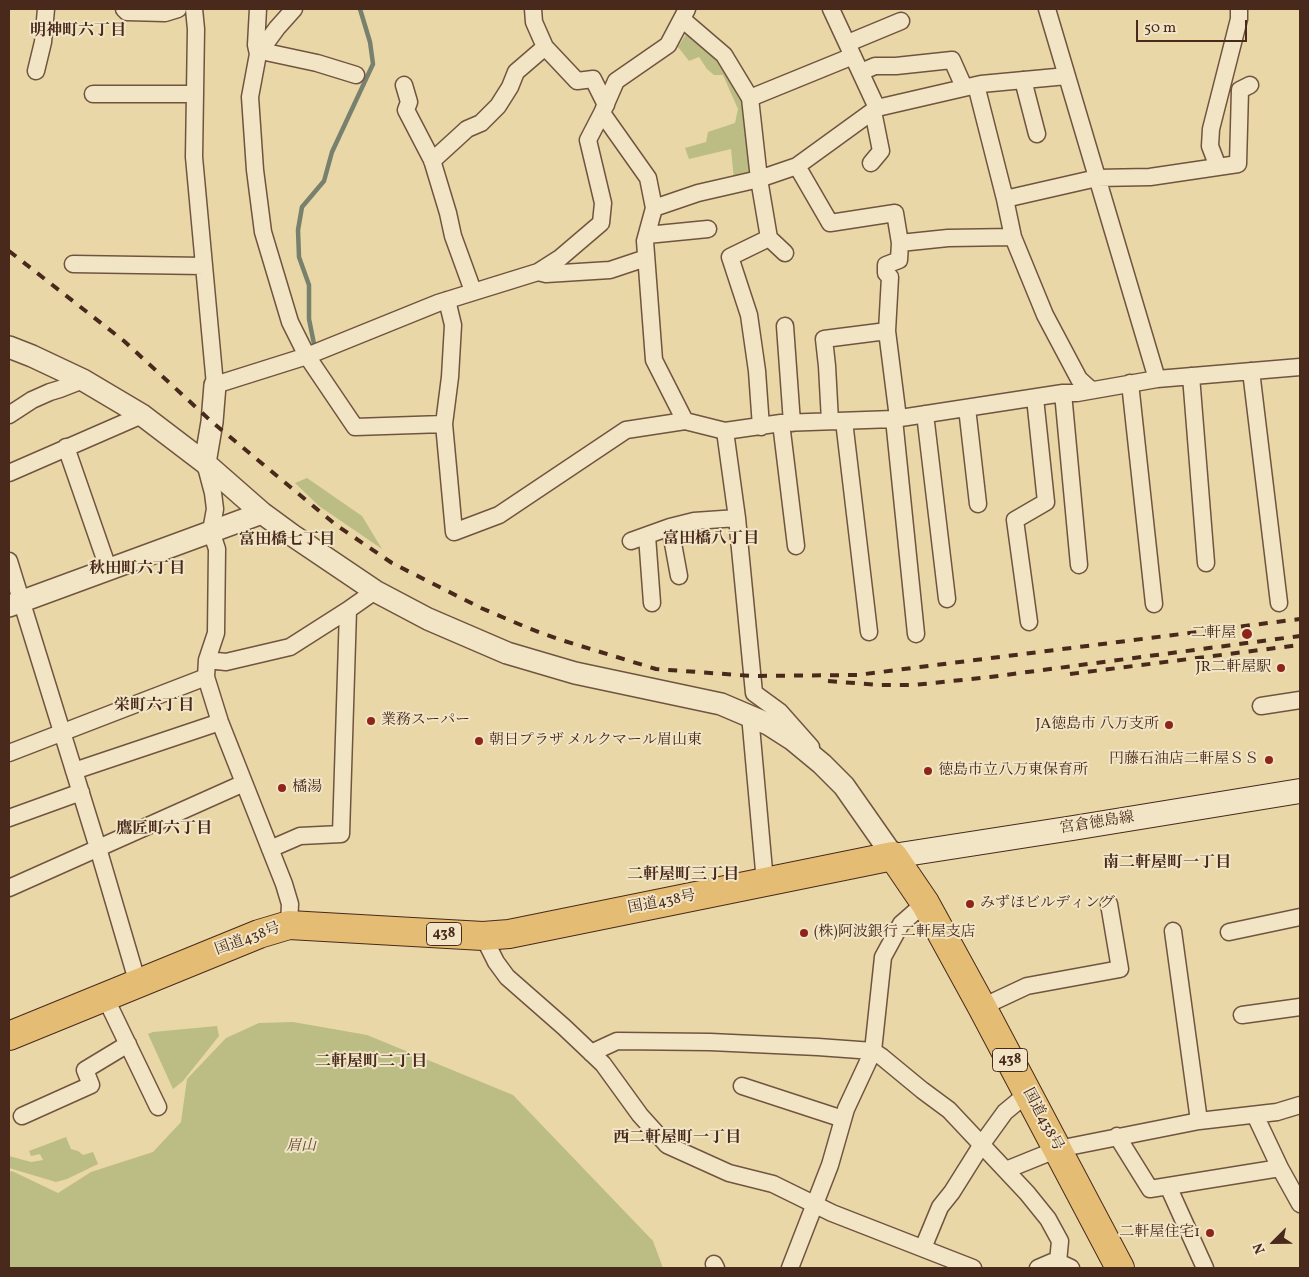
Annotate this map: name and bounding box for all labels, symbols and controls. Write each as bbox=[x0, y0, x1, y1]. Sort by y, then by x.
scale bar bbox=[1139, 10, 1250, 42]
text: 50 m bbox=[1144, 18, 1176, 39]
district label: 明神町六丁目 bbox=[30, 22, 126, 42]
district label: 富田橋八丁目 bbox=[663, 530, 759, 550]
district label: 富田橋七丁目 bbox=[239, 531, 335, 551]
district label: 秋田町六丁目 bbox=[89, 560, 185, 580]
place label: 二軒屋 bbox=[1191, 625, 1236, 643]
marker: 二軒屋 bbox=[1240, 627, 1254, 641]
place label: JR二軒屋駅 bbox=[1196, 659, 1271, 677]
marker: JR二軒屋駅 bbox=[1275, 662, 1287, 674]
district label: 栄町六丁目 bbox=[114, 697, 194, 717]
place label: 業務スーパー bbox=[381, 712, 470, 730]
marker: 業務スーパー bbox=[365, 715, 377, 727]
place label: JA徳島市 八万支所 bbox=[1036, 716, 1159, 734]
marker: JA徳島市 八万支所 bbox=[1163, 719, 1175, 731]
place label: 朝日プラザ メルクマール眉山東 bbox=[489, 732, 702, 750]
marker: 朝日プラザ メルクマール眉山東 bbox=[473, 735, 485, 747]
place label: 円藤石油店二軒屋ＳＳ bbox=[1109, 751, 1259, 769]
marker: 円藤石油店二軒屋ＳＳ bbox=[1263, 754, 1275, 766]
place label: 徳島市立八万東保育所 bbox=[938, 762, 1088, 780]
marker: 徳島市立八万東保育所 bbox=[922, 765, 934, 777]
place label: 橘湯 bbox=[292, 779, 322, 797]
marker: 橘湯 bbox=[276, 782, 288, 794]
street label: 宮倉徳島線 bbox=[1059, 809, 1135, 839]
district label: 鷹匠町六丁目 bbox=[116, 820, 212, 840]
district label: 南二軒屋町一丁目 bbox=[1103, 854, 1231, 874]
district label: 二軒屋町三丁目 bbox=[627, 866, 739, 886]
street label: 国道438号 bbox=[627, 888, 697, 918]
place label: みずほビルディング bbox=[980, 895, 1115, 913]
marker: みずほビルディング bbox=[964, 898, 976, 910]
street label: 国道438号 bbox=[213, 920, 283, 960]
road number: 438 bbox=[426, 922, 462, 946]
place label: (株)阿波銀行 二軒屋支店 bbox=[814, 924, 976, 942]
marker: (株)阿波銀行 二軒屋支店 bbox=[798, 927, 810, 939]
road number: 438 bbox=[992, 1048, 1028, 1072]
district label: 二軒屋町二丁目 bbox=[315, 1053, 427, 1073]
street label: 国道438号 bbox=[1018, 1085, 1066, 1155]
district label: 西二軒屋町一丁目 bbox=[613, 1129, 741, 1149]
park label: 眉山 bbox=[286, 1138, 316, 1156]
north arrow bbox=[1249, 1217, 1299, 1267]
place label: 二軒屋住宅1 bbox=[1119, 1224, 1200, 1242]
marker: 二軒屋住宅1 bbox=[1204, 1227, 1216, 1239]
text: N bbox=[1249, 1240, 1270, 1256]

